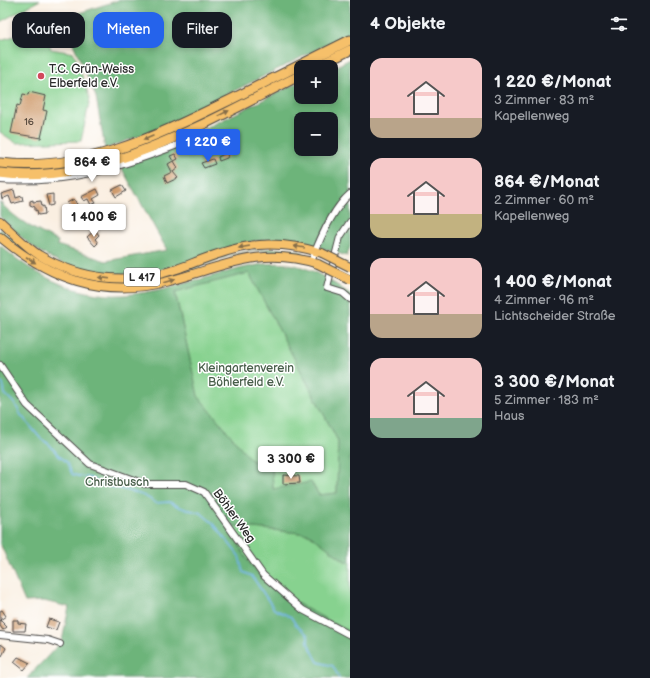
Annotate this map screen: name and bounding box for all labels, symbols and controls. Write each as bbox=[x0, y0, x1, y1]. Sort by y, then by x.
chip: Kaufen bbox=[12, 12, 85, 48]
chip: Mieten bbox=[93, 12, 164, 48]
chip: Filter bbox=[172, 12, 232, 48]
icon: filters bbox=[608, 13, 630, 35]
text: 4 Objekte bbox=[370, 14, 446, 34]
map controls bbox=[294, 60, 338, 156]
button: + bbox=[294, 60, 338, 104]
place label: T.C. Grün-Weiss Elberfeld e.V. bbox=[49, 62, 134, 91]
marker: T.C. Grün-Weiss Elberfeld e.V. bbox=[36, 71, 46, 81]
text: 1 220 €/Monat bbox=[494, 72, 611, 92]
icon: home bbox=[402, 74, 450, 122]
text: 3 Zimmer · 83 m² bbox=[494, 92, 594, 108]
text: Kapellenweg bbox=[494, 108, 569, 124]
one-way arrow bbox=[218, 110, 229, 116]
button: − bbox=[294, 112, 338, 156]
house number: 16 bbox=[24, 116, 34, 128]
pin: 1 220 € bbox=[171, 129, 245, 163]
text: 1 220 € bbox=[185, 134, 231, 150]
one-way arrow bbox=[142, 135, 153, 141]
pin: 864 € bbox=[64, 149, 120, 183]
text: 864 € bbox=[74, 154, 110, 170]
text: 864 €/Monat bbox=[494, 172, 599, 192]
icon: home bbox=[402, 174, 450, 222]
text: 2 Zimmer · 60 m² bbox=[494, 192, 594, 208]
pin: 1 400 € bbox=[57, 204, 131, 238]
text: Kapellenweg bbox=[494, 208, 569, 224]
text: 1 400 € bbox=[71, 209, 117, 225]
one-way arrow bbox=[238, 244, 250, 250]
one-way arrow bbox=[293, 244, 305, 250]
one-way arrow bbox=[25, 257, 37, 264]
road number: L 417 bbox=[124, 268, 160, 286]
text: 1 400 €/Monat bbox=[494, 272, 612, 292]
icon: home bbox=[402, 274, 450, 322]
one-way arrow bbox=[98, 275, 111, 281]
one-way arrow bbox=[163, 278, 175, 284]
text: 4 Zimmer · 96 m² bbox=[494, 292, 594, 308]
text: Lichtscheider Straße bbox=[494, 308, 616, 324]
park label: Kleingartenverein Böhlerfeld e.V. bbox=[198, 361, 294, 390]
text: 3 300 €/Monat bbox=[494, 372, 614, 392]
icon: home bbox=[402, 374, 450, 422]
text: 5 Zimmer · 183 m² bbox=[494, 392, 599, 408]
text: Haus bbox=[494, 408, 525, 424]
pin: 3 300 € bbox=[254, 446, 328, 480]
text: 3 300 € bbox=[267, 451, 315, 467]
park label: Christbusch bbox=[85, 475, 149, 490]
street label: Böhler Weg bbox=[209, 486, 259, 546]

